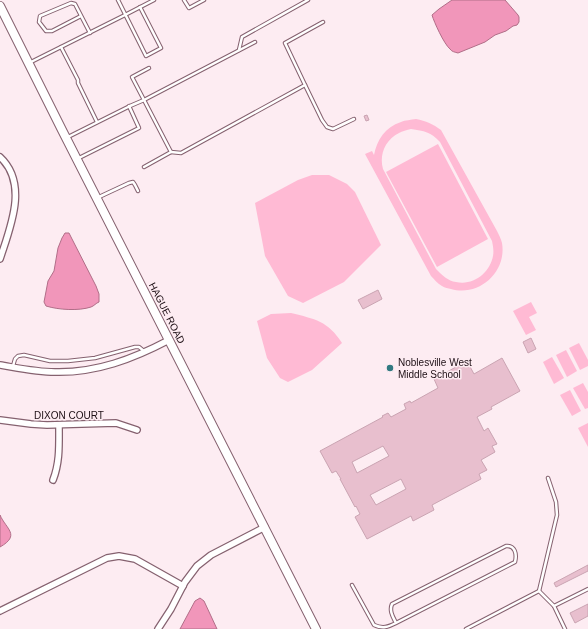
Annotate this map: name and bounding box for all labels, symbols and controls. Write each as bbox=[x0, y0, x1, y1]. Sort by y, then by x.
street label: HAGUE ROAD bbox=[147, 281, 187, 345]
place label: Noblesville West Middle School bbox=[398, 357, 472, 380]
marker: Noblesville West Middle School bbox=[385, 363, 395, 373]
street label: DIXON COURT bbox=[34, 410, 104, 421]

